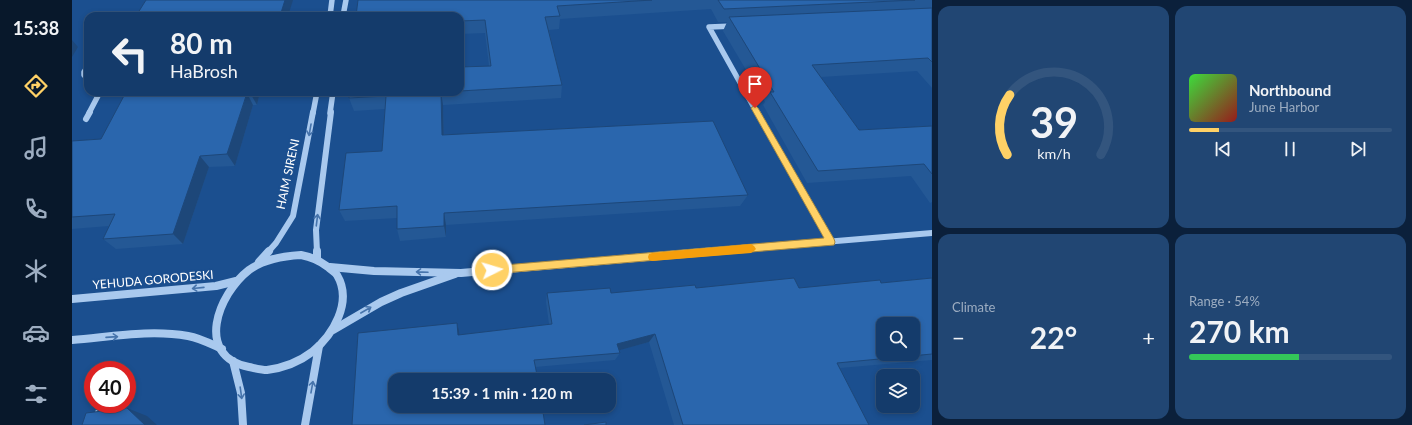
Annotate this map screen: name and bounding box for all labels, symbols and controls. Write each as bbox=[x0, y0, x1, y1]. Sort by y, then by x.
text: 15:38 bbox=[13, 17, 59, 39]
text: 80 m bbox=[170, 26, 233, 60]
icon: left bbox=[104, 28, 156, 80]
text: HaBrosh bbox=[170, 60, 238, 82]
pin bbox=[738, 67, 772, 108]
icon: directions bbox=[22, 72, 50, 100]
icon: arrive bbox=[744, 73, 766, 95]
text: Northbound bbox=[1249, 81, 1331, 99]
text: 39 bbox=[1029, 97, 1078, 147]
text: June Harbor bbox=[1249, 99, 1319, 115]
one-way arrow bbox=[305, 123, 313, 136]
icon: music bbox=[22, 134, 50, 162]
street label: HAIM SIRENI bbox=[273, 137, 302, 211]
icon: previous bbox=[1212, 138, 1234, 160]
icon: pause bbox=[1279, 138, 1301, 160]
icon: next bbox=[1347, 138, 1369, 160]
text: km/h bbox=[1037, 145, 1070, 162]
icon: phone bbox=[22, 195, 50, 223]
one-way arrow bbox=[313, 214, 321, 227]
position arrow bbox=[471, 249, 513, 291]
icon: climate bbox=[22, 257, 50, 285]
street label: YEHUDA GORODESKI bbox=[92, 267, 214, 292]
one-way arrow bbox=[416, 268, 429, 275]
one-way arrow bbox=[192, 284, 205, 292]
text: Range · 54% bbox=[1189, 293, 1260, 309]
text: Climate bbox=[952, 299, 995, 315]
one-way arrow bbox=[360, 306, 372, 314]
text: 270 km bbox=[1189, 313, 1290, 349]
map controls bbox=[876, 317, 920, 413]
button: search bbox=[876, 317, 920, 361]
icon: car bbox=[22, 319, 50, 347]
text: 22° bbox=[1030, 319, 1077, 355]
text: − bbox=[952, 324, 965, 351]
text: + bbox=[1142, 324, 1155, 351]
one-way arrow bbox=[105, 333, 118, 340]
speed limit sign: 40 bbox=[84, 361, 136, 413]
button: layers bbox=[876, 369, 920, 413]
icon: filters bbox=[22, 380, 50, 408]
one-way arrow bbox=[308, 380, 316, 393]
text: 15:39 · 1 min · 120 m bbox=[432, 384, 572, 402]
one-way arrow bbox=[237, 386, 245, 399]

